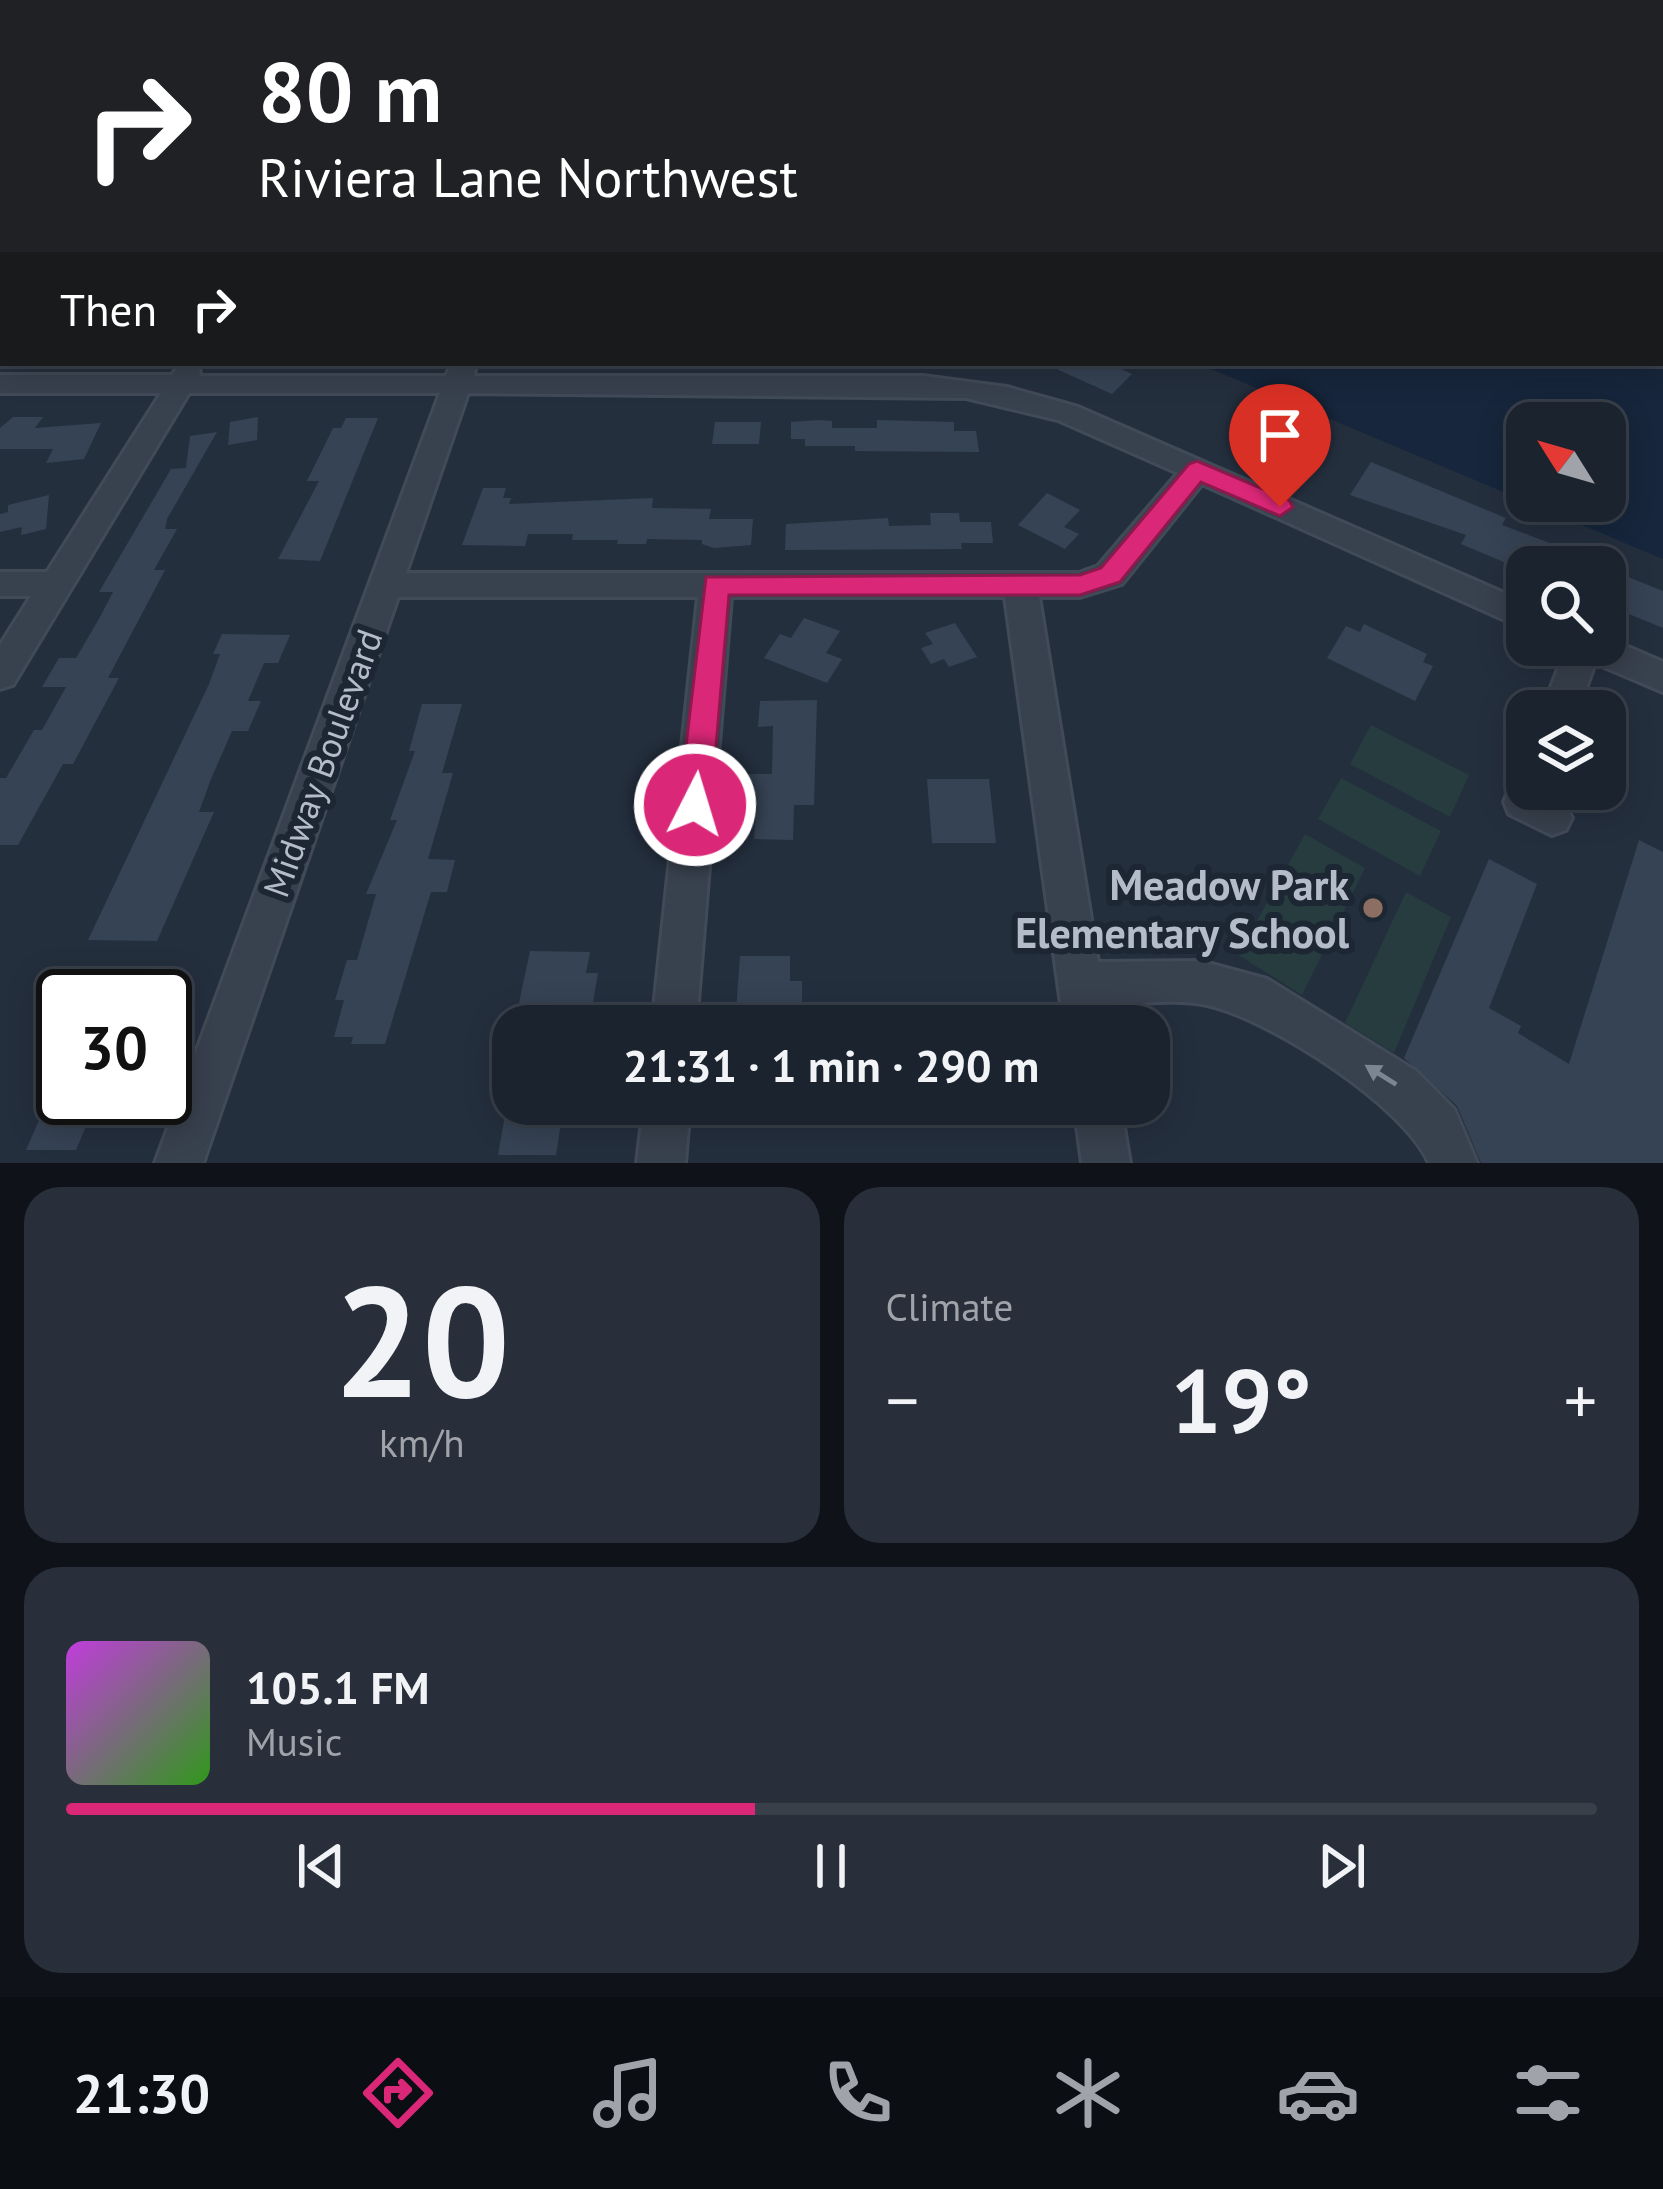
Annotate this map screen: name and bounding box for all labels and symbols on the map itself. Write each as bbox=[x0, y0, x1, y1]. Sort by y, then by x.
pin bbox=[1229, 384, 1331, 507]
north arrow bbox=[1506, 402, 1626, 522]
street label: Midway Boulevard bbox=[252, 623, 392, 903]
position arrow bbox=[632, 742, 758, 868]
place label: Meadow Park Elementary School bbox=[1015, 857, 1350, 960]
marker: Meadow Park Elementary School bbox=[1360, 895, 1386, 921]
speed limit sign: 30 bbox=[36, 969, 192, 1125]
one-way arrow bbox=[1364, 1065, 1397, 1087]

